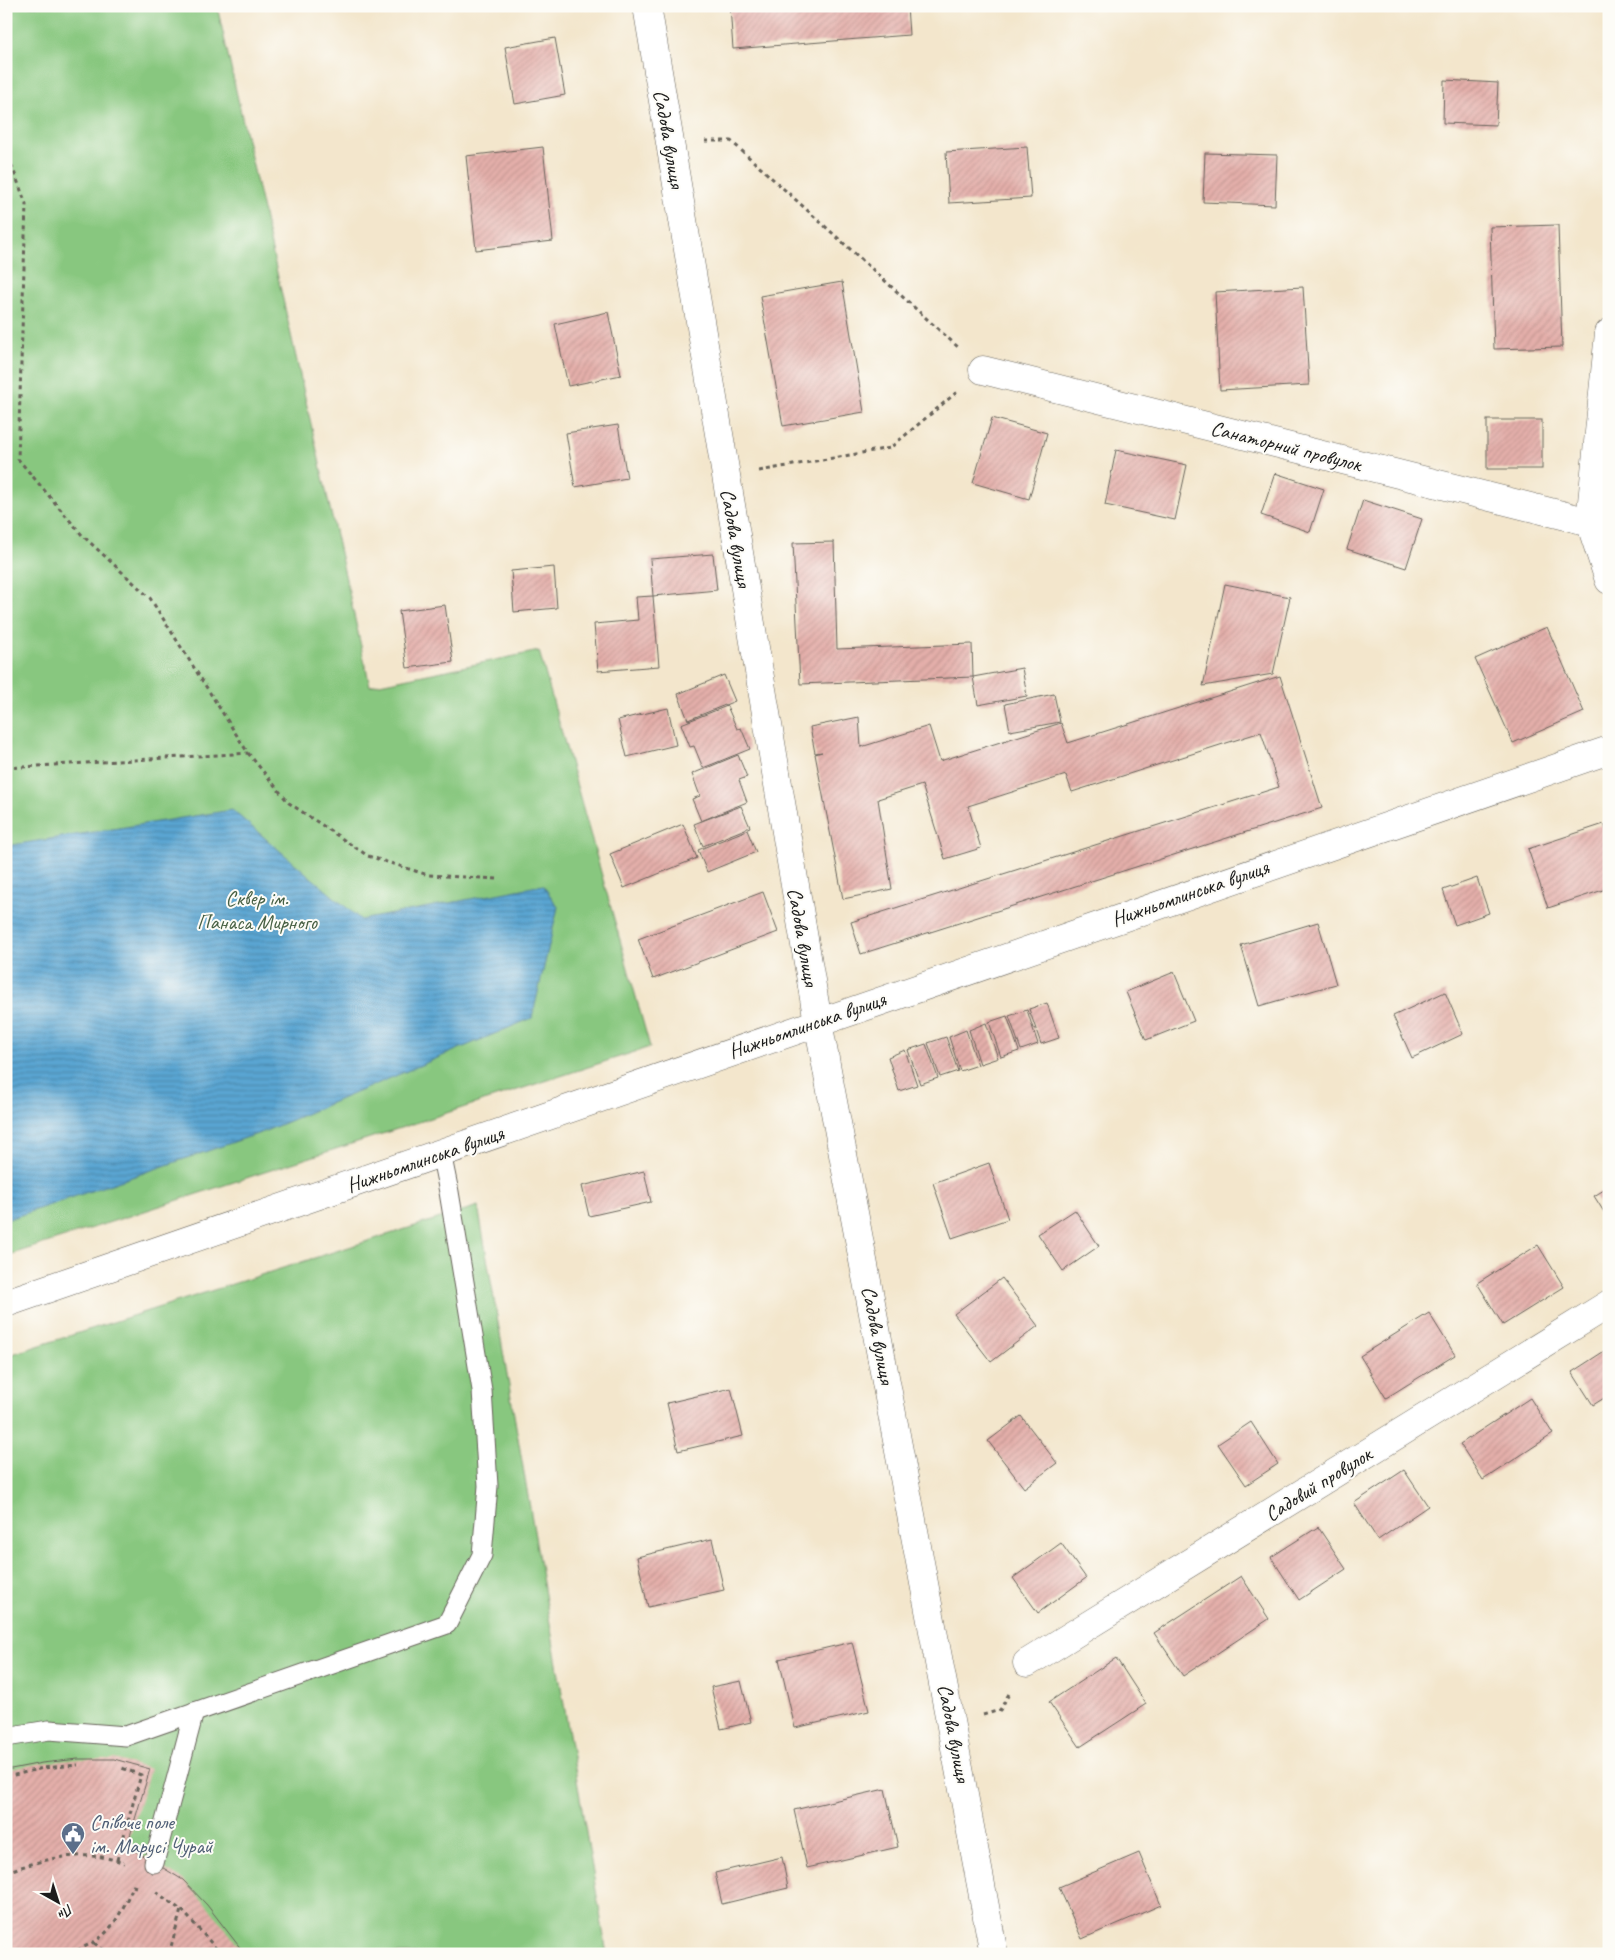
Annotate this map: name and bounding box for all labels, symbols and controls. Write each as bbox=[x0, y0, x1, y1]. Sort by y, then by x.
street label: Садова вулиця bbox=[648, 88, 691, 192]
street label: Санаторний провулок bbox=[1208, 415, 1366, 478]
street label: Садова вулиця bbox=[715, 487, 758, 591]
street label: Нижньомлинська вулиця bbox=[1108, 853, 1273, 932]
park label: Сквер ім. Панаса Мирного bbox=[197, 885, 319, 935]
street label: Садова вулиця bbox=[782, 886, 825, 990]
street label: Нижньомлинська вулиця bbox=[725, 985, 890, 1064]
street label: Нижньомлинська вулиця bbox=[343, 1119, 508, 1198]
street label: Садова вулиця bbox=[856, 1284, 901, 1388]
street label: Садовий провулок bbox=[1260, 1440, 1378, 1527]
street label: Садова вулиця bbox=[932, 1682, 977, 1786]
place label: Співоче поле ім. Марусі Чурай bbox=[90, 1809, 214, 1859]
public building icon: Співоче поле ім. Марусі Чурай bbox=[60, 1821, 86, 1855]
north arrow bbox=[32, 1878, 82, 1928]
text: Пн bbox=[54, 1900, 77, 1923]

